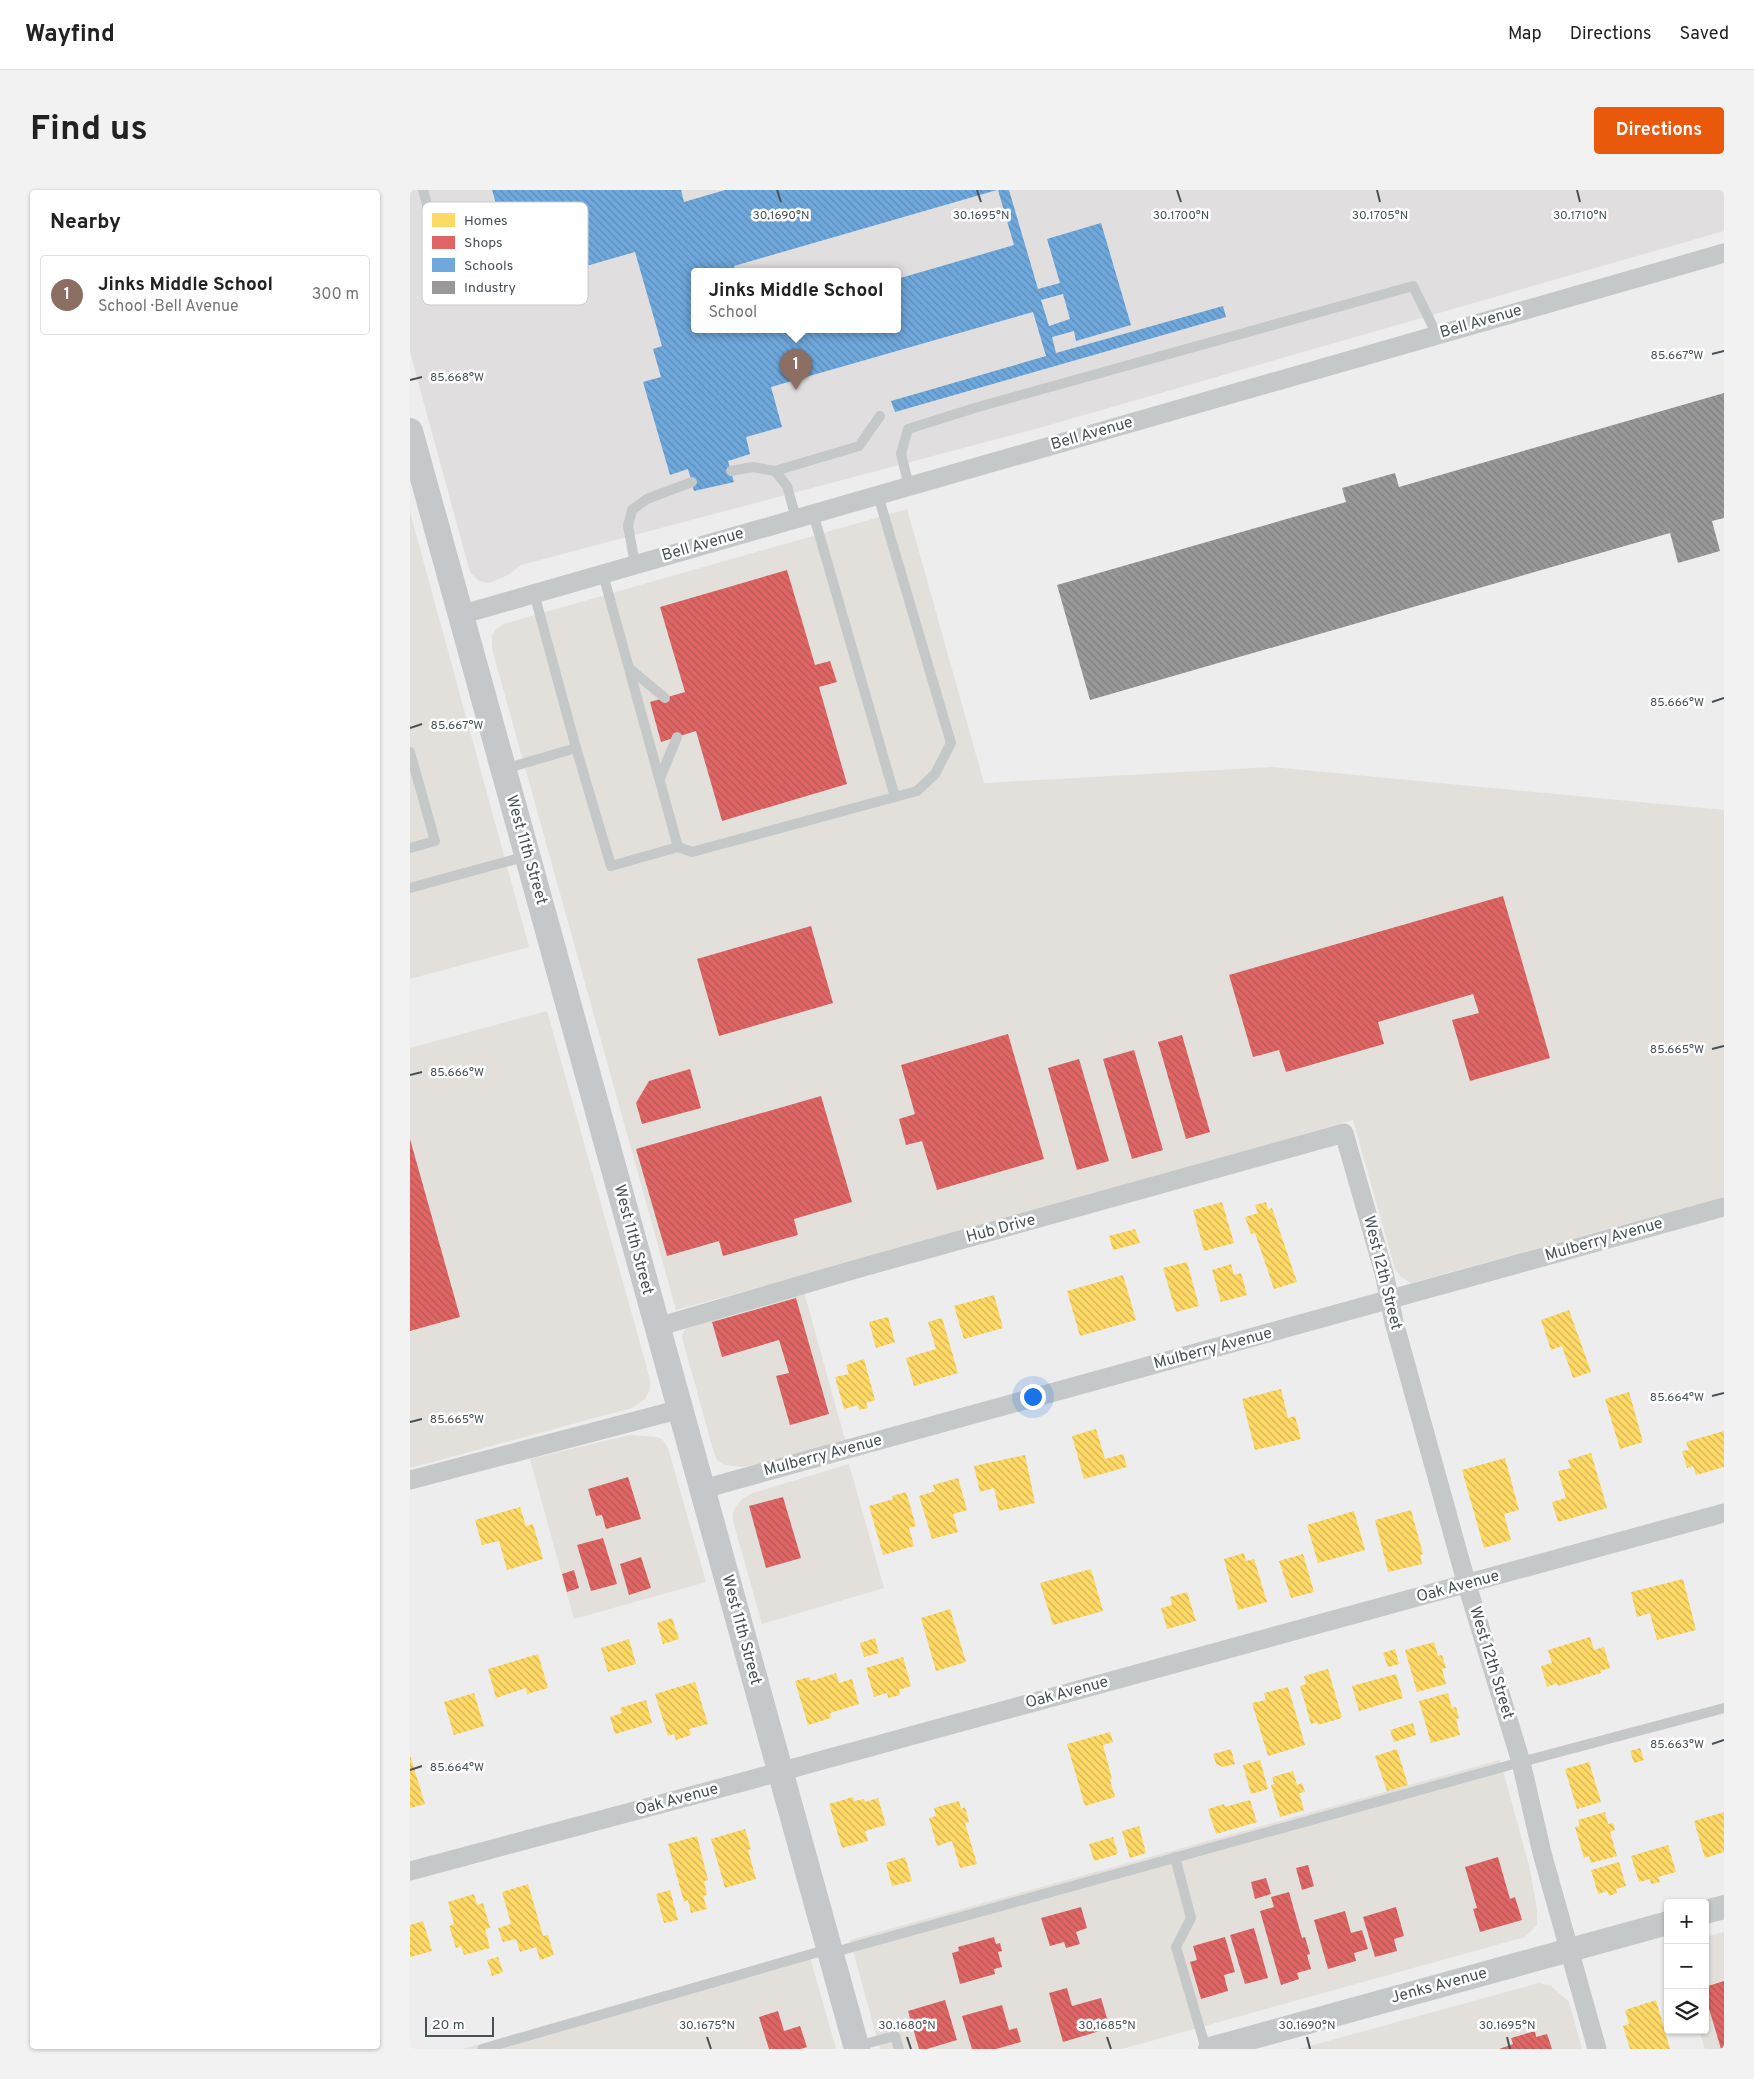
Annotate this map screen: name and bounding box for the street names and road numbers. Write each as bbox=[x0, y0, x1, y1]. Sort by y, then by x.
street label: Bell Avenue bbox=[1438, 301, 1524, 343]
street label: Bell Avenue bbox=[1049, 413, 1135, 455]
street label: Bell Avenue bbox=[660, 524, 746, 566]
street label: West 11th Street bbox=[501, 793, 551, 907]
street label: West 11th Street bbox=[609, 1183, 657, 1297]
street label: Hub Drive bbox=[964, 1210, 1038, 1248]
street label: West 12th Street bbox=[1358, 1214, 1406, 1332]
street label: Mulberry Avenue bbox=[1543, 1214, 1665, 1266]
street label: Mulberry Avenue bbox=[1152, 1324, 1274, 1374]
street label: Mulberry Avenue bbox=[762, 1431, 884, 1481]
street label: Oak Avenue bbox=[1414, 1566, 1502, 1608]
street label: West 11th Street bbox=[717, 1573, 765, 1687]
street label: West 12th Street bbox=[1464, 1604, 1518, 1722]
street label: Oak Avenue bbox=[1023, 1672, 1111, 1714]
street label: Oak Avenue bbox=[633, 1779, 721, 1821]
street label: Jenks Avenue bbox=[1389, 1964, 1489, 2008]

